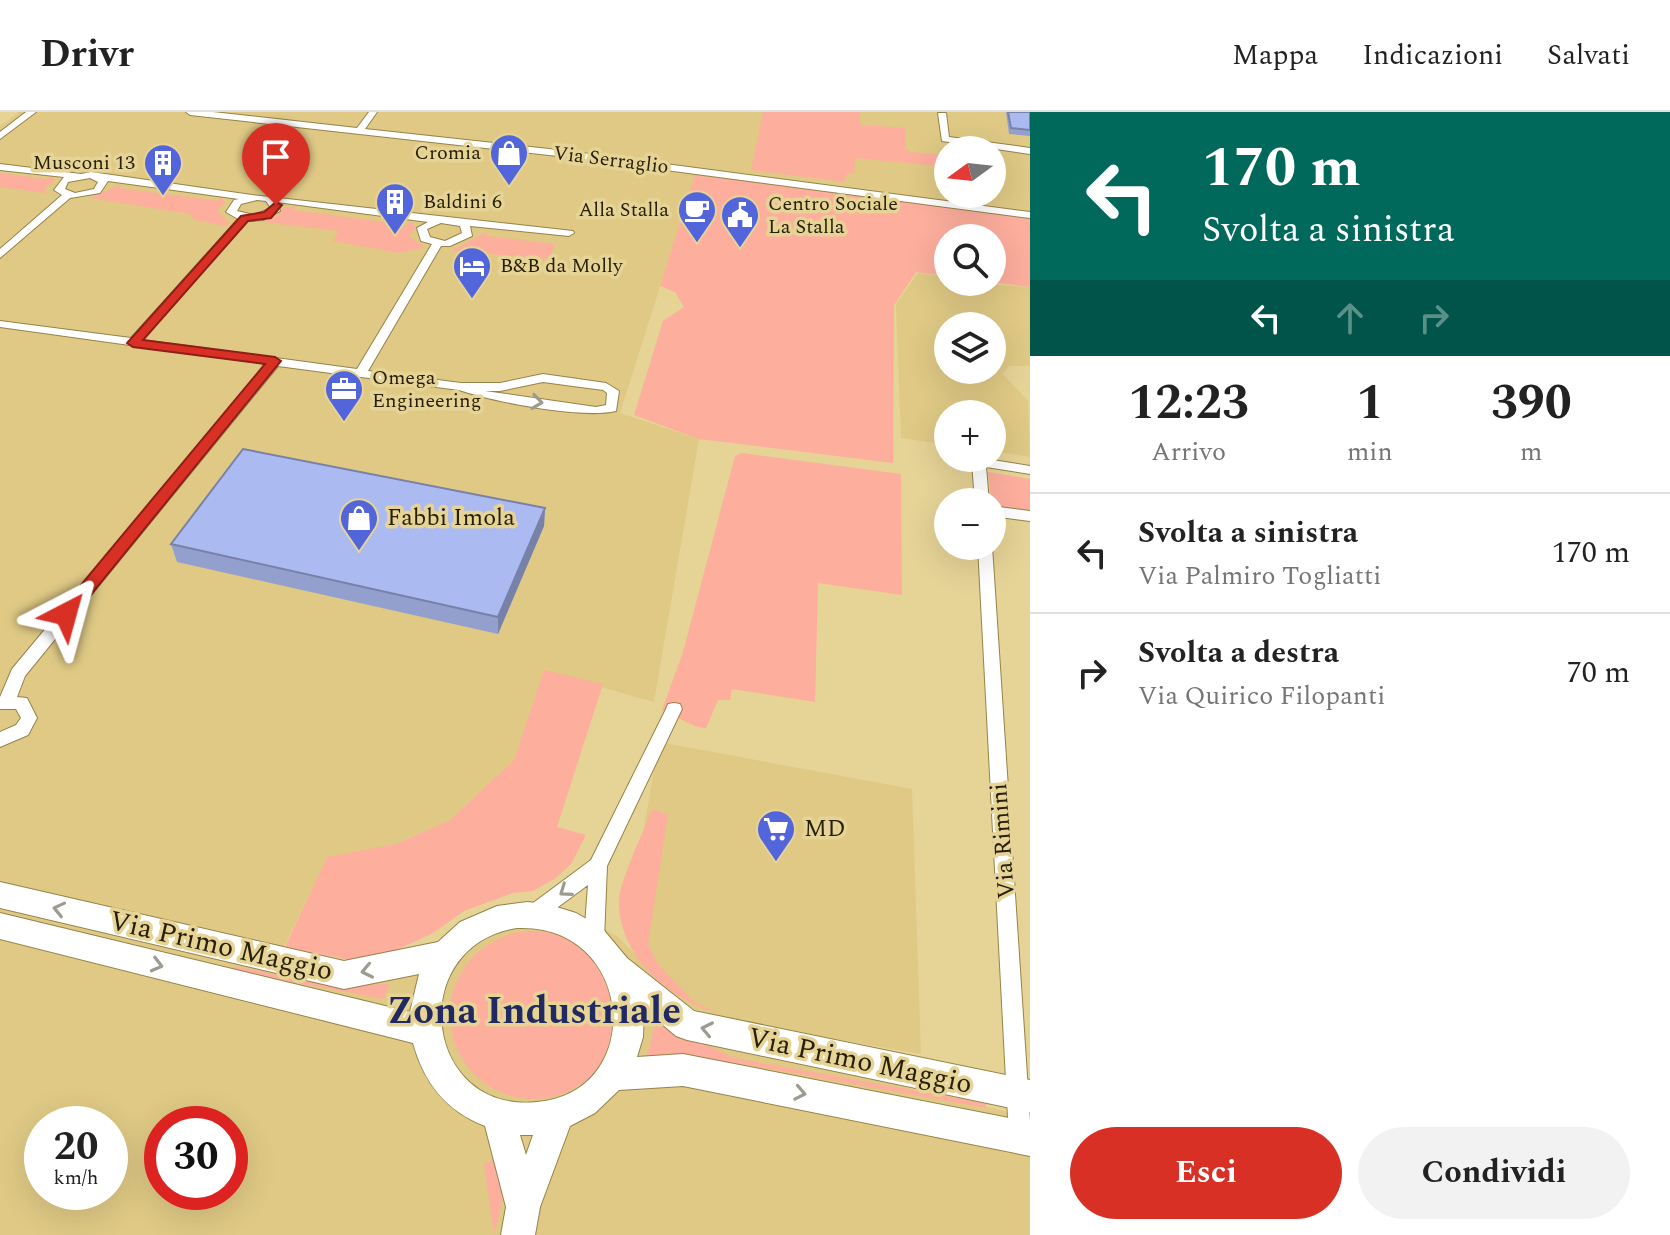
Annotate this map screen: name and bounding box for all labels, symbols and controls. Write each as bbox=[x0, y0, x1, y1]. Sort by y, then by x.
text: Drivr bbox=[40, 26, 134, 84]
text: Mappa bbox=[1232, 34, 1318, 77]
text: Indicazioni bbox=[1362, 34, 1503, 77]
text: Salvati bbox=[1547, 34, 1630, 77]
pin bbox=[242, 123, 310, 205]
text: 170 m bbox=[1202, 126, 1361, 211]
shop icon: Cromia bbox=[488, 132, 530, 187]
icon: arrive bbox=[254, 135, 298, 179]
north arrow bbox=[934, 136, 1006, 208]
map controls bbox=[934, 136, 1006, 560]
place label: Cromia bbox=[415, 138, 481, 168]
street label: Via Serraglio bbox=[552, 138, 670, 182]
building icon: Musconi 13 bbox=[142, 142, 184, 197]
icon: left bbox=[1070, 144, 1174, 248]
place label: Musconi 13 bbox=[33, 148, 135, 178]
building icon: Baldini 6 bbox=[374, 181, 416, 236]
place label: Baldini 6 bbox=[423, 187, 502, 217]
cafe icon: Alla Stalla bbox=[676, 189, 718, 244]
place label: Centro Sociale La Stalla bbox=[768, 189, 898, 242]
public building icon: Centro Sociale La Stalla bbox=[719, 194, 761, 249]
place label: Alla Stalla bbox=[579, 195, 669, 225]
text: Svolta a sinistra bbox=[1202, 203, 1455, 258]
button: search bbox=[934, 224, 1006, 296]
hotel icon: B&B da Molly bbox=[451, 245, 493, 300]
place label: B&B da Molly bbox=[500, 251, 624, 281]
icon: left bbox=[1244, 296, 1288, 340]
icon: ahead bbox=[1328, 296, 1372, 340]
icon: right bbox=[1412, 296, 1456, 340]
button: layers bbox=[934, 312, 1006, 384]
place label: Omega Engineering bbox=[372, 363, 481, 416]
text: 12:23 bbox=[1128, 367, 1249, 440]
text: 1 bbox=[1356, 367, 1383, 440]
text: 390 bbox=[1491, 367, 1572, 440]
office icon: Omega Engineering bbox=[323, 368, 365, 423]
one-way arrow bbox=[531, 393, 544, 410]
button: + bbox=[934, 400, 1006, 472]
text: Arrivo bbox=[1151, 432, 1226, 472]
text: min bbox=[1347, 432, 1393, 472]
text: m bbox=[1520, 432, 1542, 472]
button: − bbox=[934, 488, 1006, 560]
shop icon: Fabbi Imola bbox=[338, 497, 380, 552]
place label: Fabbi Imola bbox=[387, 500, 515, 536]
text: Svolta a sinistra bbox=[1138, 510, 1358, 556]
text: 170 m bbox=[1552, 530, 1630, 576]
icon: left bbox=[1070, 531, 1114, 575]
text: Via Palmiro Togliatti bbox=[1138, 556, 1381, 596]
position arrow bbox=[24, 572, 108, 656]
text: Svolta a destra bbox=[1138, 630, 1339, 676]
text: 70 m bbox=[1567, 650, 1630, 696]
icon: right bbox=[1070, 651, 1114, 695]
text: Via Quirico Filopanti bbox=[1138, 676, 1385, 716]
street label: Via Rimini bbox=[981, 782, 1025, 900]
supermarket icon: MD bbox=[755, 808, 797, 863]
place label: MD bbox=[804, 811, 846, 847]
one-way arrow bbox=[560, 882, 574, 896]
street label: Via Primo Maggio bbox=[105, 899, 337, 993]
one-way arrow bbox=[53, 901, 66, 918]
one-way arrow bbox=[150, 956, 164, 973]
one-way arrow bbox=[360, 961, 374, 978]
district label: Zona Industriale bbox=[387, 983, 681, 1041]
street label: Via Primo Maggio bbox=[744, 1016, 976, 1106]
one-way arrow bbox=[701, 1021, 714, 1038]
one-way arrow bbox=[793, 1084, 806, 1101]
speed limit sign: 30 bbox=[144, 1106, 248, 1210]
text: 20 bbox=[54, 1117, 98, 1178]
button: Esci bbox=[1070, 1127, 1342, 1219]
button: Condividi bbox=[1358, 1127, 1630, 1219]
text: km/h bbox=[54, 1163, 99, 1193]

